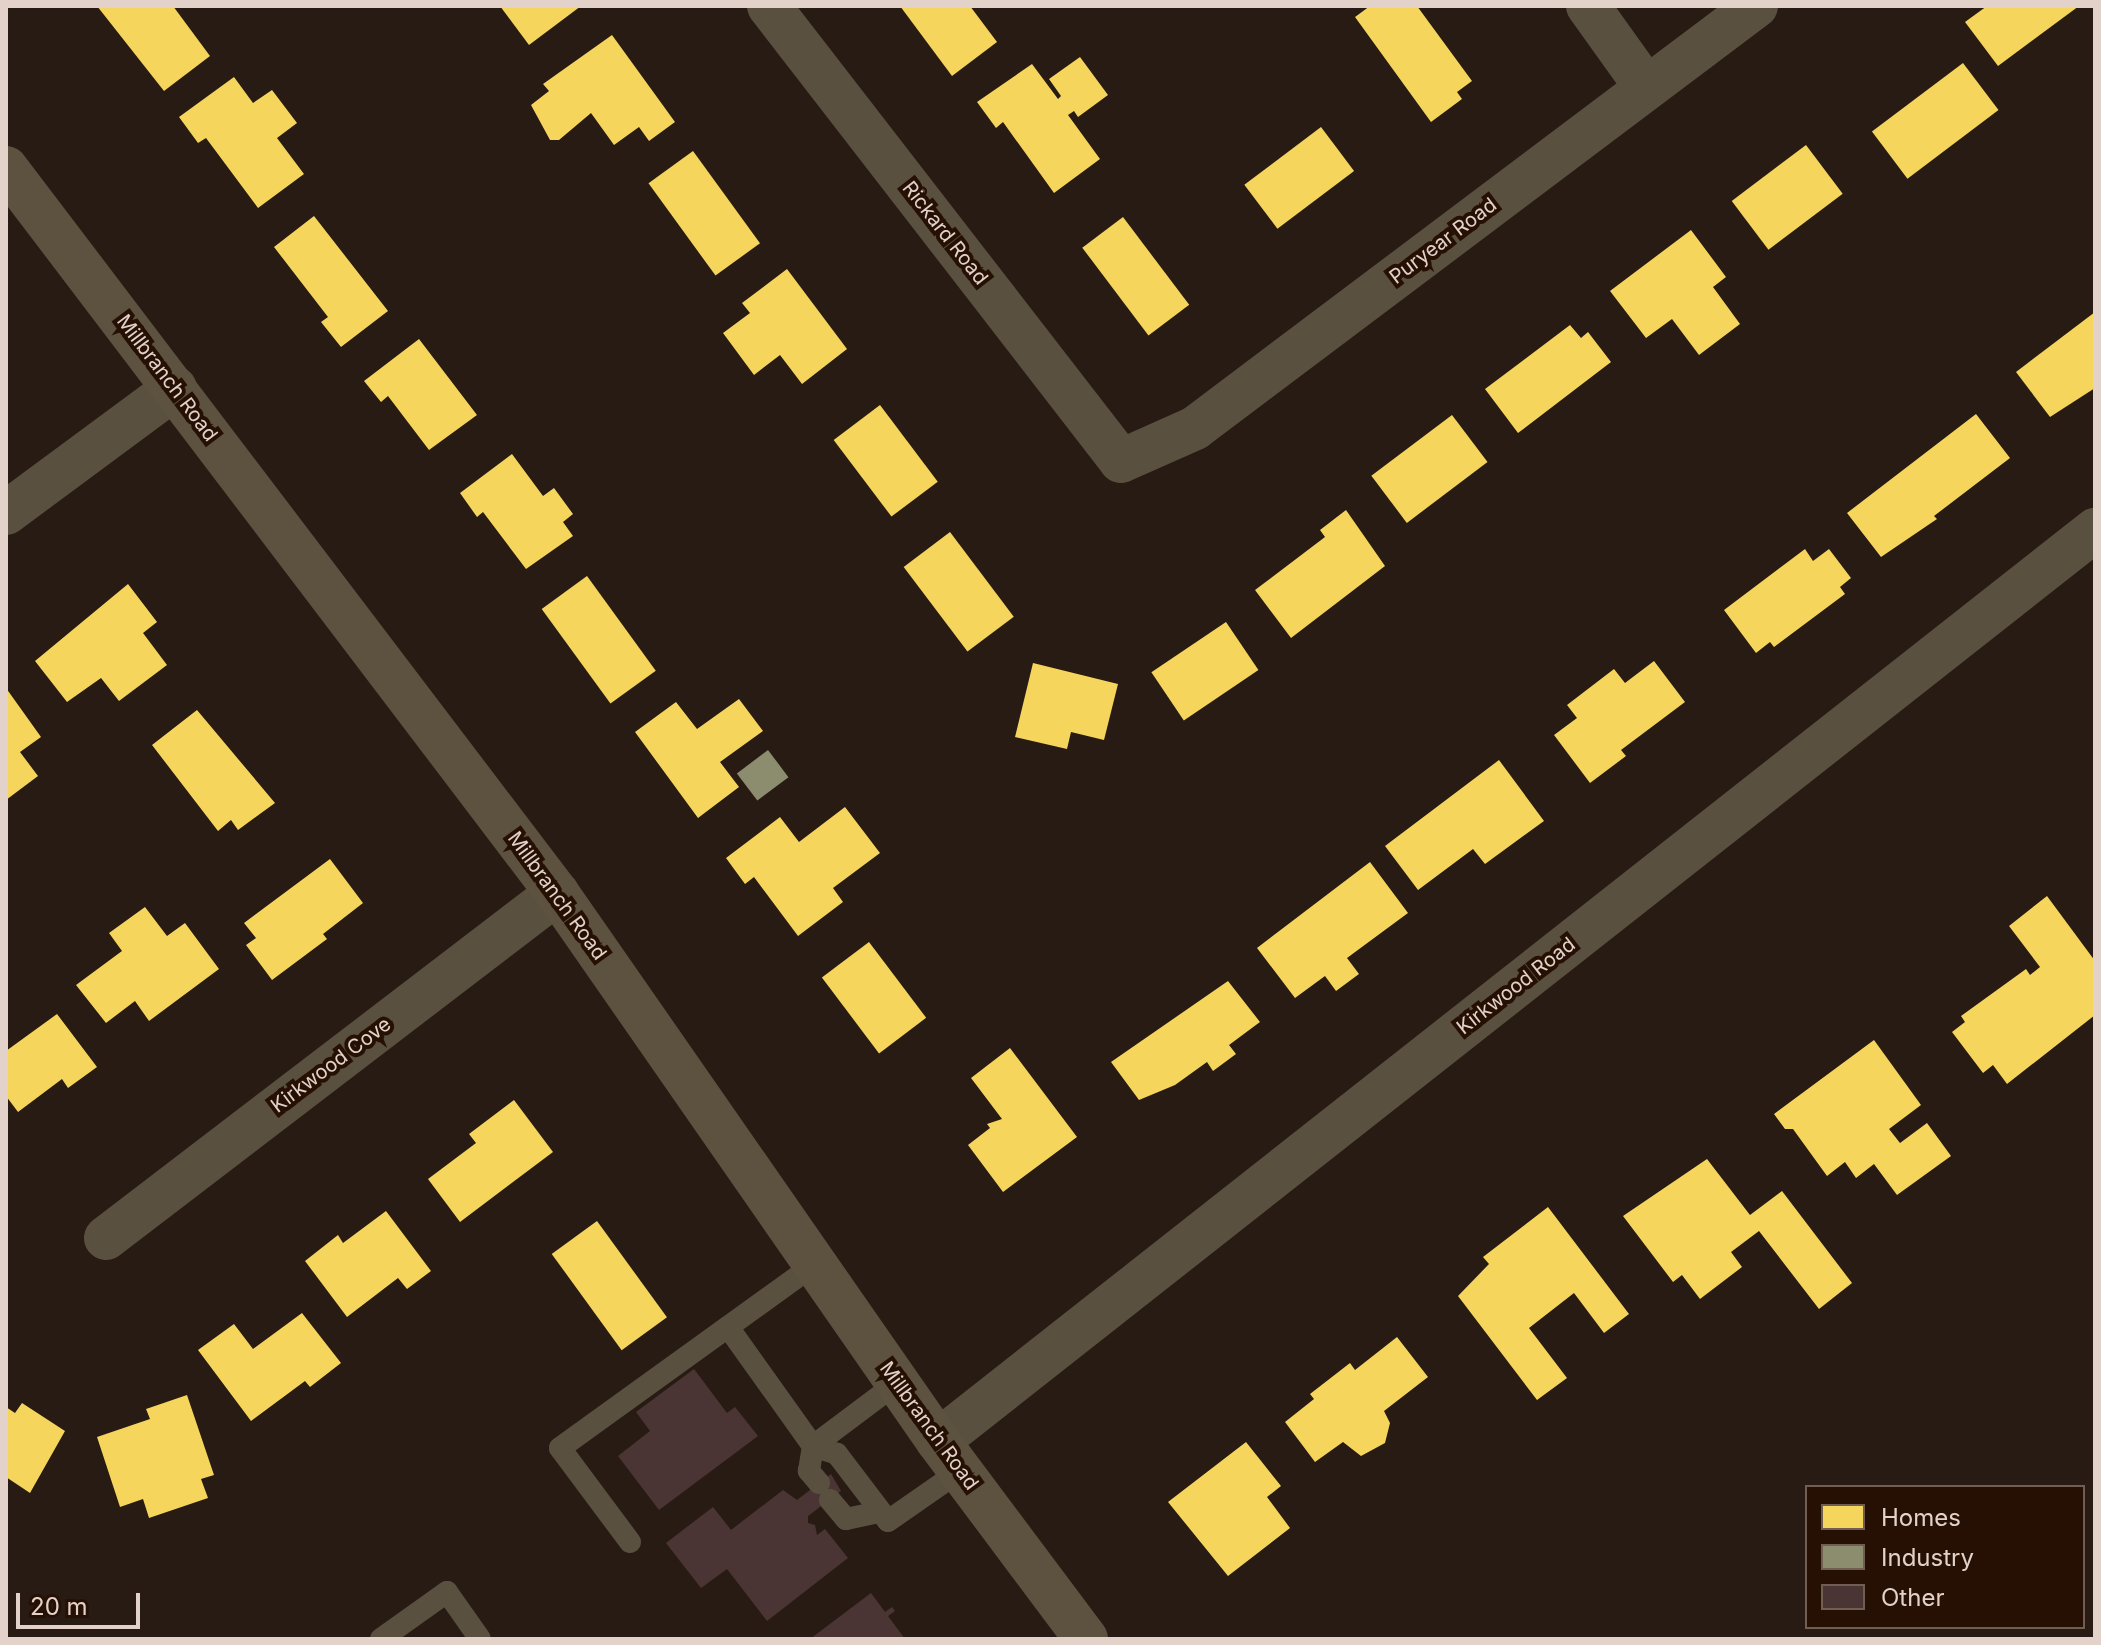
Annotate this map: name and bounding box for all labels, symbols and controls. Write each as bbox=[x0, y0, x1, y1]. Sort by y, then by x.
street label: Rickard Road bbox=[897, 176, 993, 290]
street label: Puryear Road bbox=[1385, 193, 1501, 289]
street label: Millbranch Road bbox=[112, 310, 222, 446]
street label: Millbranch Road bbox=[502, 827, 612, 965]
street label: Kirkwood Road bbox=[1452, 932, 1580, 1040]
street label: Kirkwood Cove bbox=[266, 1012, 396, 1118]
street label: Millbranch Road bbox=[874, 1357, 984, 1495]
legend bbox=[1805, 1485, 2085, 1629]
text: Homes bbox=[1881, 1503, 1961, 1532]
text: Industry bbox=[1881, 1543, 1974, 1572]
scale bar bbox=[20, 1577, 144, 1627]
text: Other bbox=[1881, 1583, 1944, 1612]
text: 20 m bbox=[30, 1592, 88, 1621]

